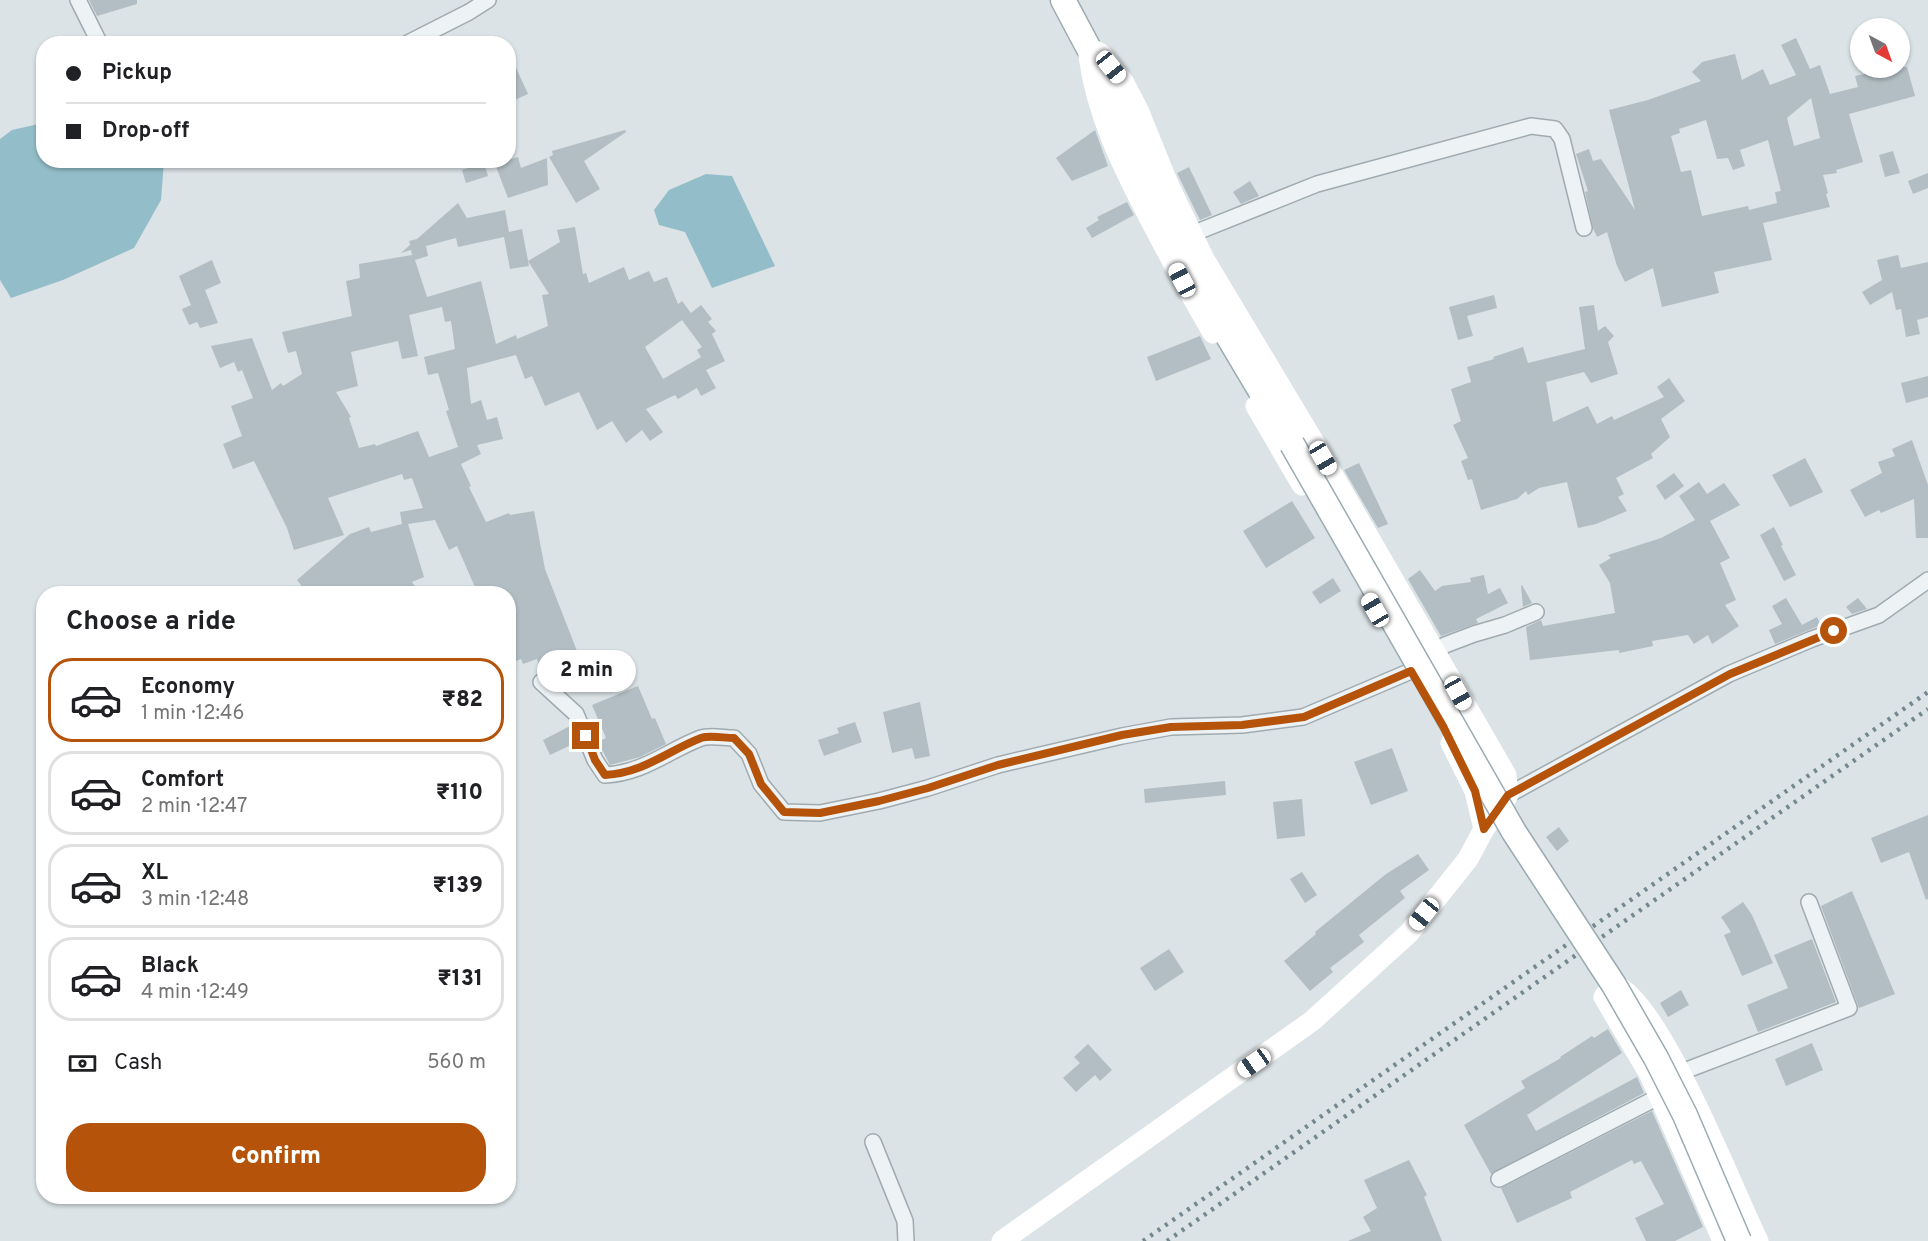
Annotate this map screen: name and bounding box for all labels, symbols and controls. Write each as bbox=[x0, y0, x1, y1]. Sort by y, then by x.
north arrow bbox=[1850, 18, 1910, 78]
map controls bbox=[1850, 18, 1910, 78]
car bbox=[1093, 47, 1129, 87]
text: Pickup bbox=[102, 60, 172, 87]
text: Drop-off bbox=[102, 118, 189, 145]
car bbox=[1166, 260, 1198, 300]
car bbox=[1306, 438, 1340, 478]
car bbox=[1358, 590, 1392, 630]
text: Choose a ride bbox=[66, 605, 236, 639]
route start bbox=[1820, 617, 1847, 644]
callout: 2 min bbox=[536, 649, 636, 691]
text: 2 min bbox=[560, 658, 613, 684]
icon: car bbox=[69, 673, 123, 727]
car bbox=[1441, 673, 1475, 713]
text: Economy bbox=[141, 674, 235, 701]
text: ₹82 bbox=[441, 687, 483, 714]
text: 1 min · 12:46 bbox=[141, 701, 244, 727]
route end bbox=[572, 722, 599, 749]
icon: car bbox=[69, 766, 123, 820]
text: Comfort bbox=[141, 767, 224, 794]
text: ₹110 bbox=[436, 780, 483, 807]
text: 2 min · 12:47 bbox=[141, 794, 247, 820]
icon: car bbox=[69, 859, 123, 913]
text: XL bbox=[141, 860, 168, 887]
text: ₹139 bbox=[432, 873, 483, 900]
text: 3 min · 12:48 bbox=[141, 887, 249, 913]
car bbox=[1406, 894, 1442, 934]
icon: car bbox=[69, 952, 123, 1006]
text: Black bbox=[141, 953, 199, 980]
text: ₹131 bbox=[437, 966, 483, 993]
text: 4 min · 12:49 bbox=[141, 980, 249, 1006]
car bbox=[1234, 1045, 1274, 1081]
icon: cash bbox=[66, 1047, 99, 1080]
text: Cash bbox=[114, 1050, 163, 1077]
text: 560 m bbox=[427, 1050, 486, 1076]
button: Confirm bbox=[66, 1123, 486, 1192]

